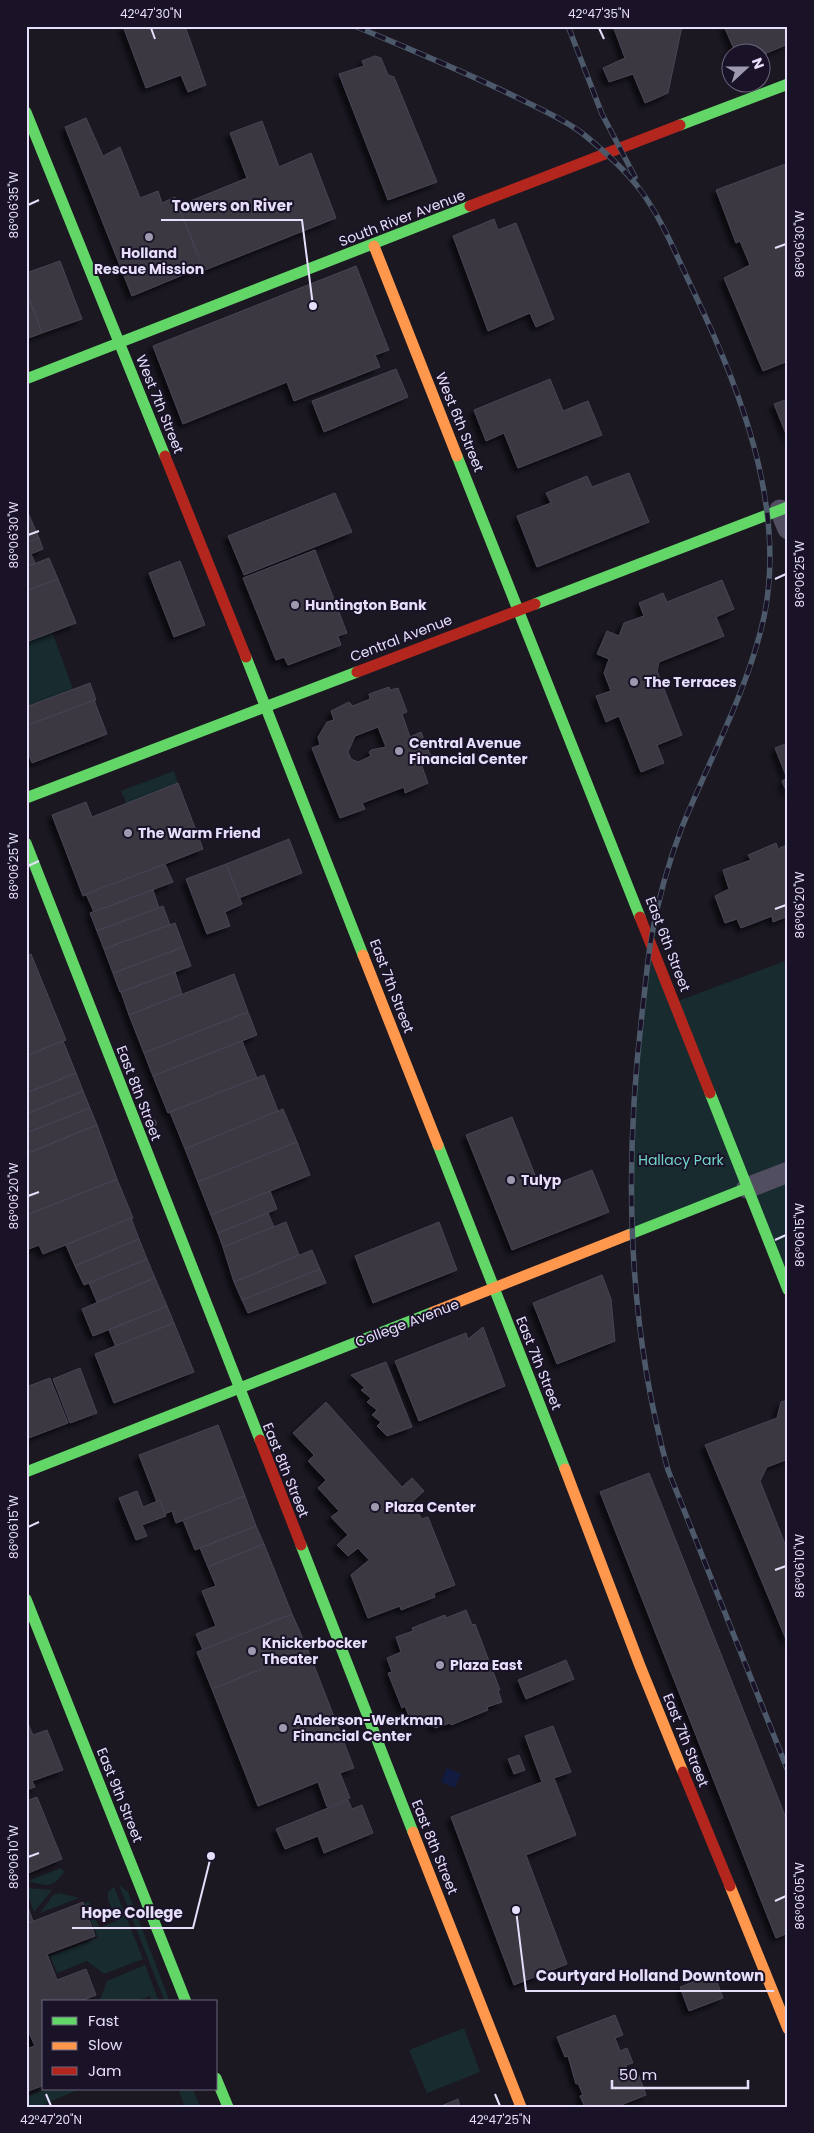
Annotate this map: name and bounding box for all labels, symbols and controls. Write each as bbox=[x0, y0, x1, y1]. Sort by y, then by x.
text: 42°47'30"N bbox=[120, 5, 182, 22]
text: 42°47'35"N bbox=[568, 5, 630, 22]
north arrow bbox=[722, 42, 772, 92]
text: N bbox=[747, 55, 769, 72]
text: 86°06'35"W bbox=[5, 171, 22, 239]
street label: South River Avenue bbox=[336, 185, 468, 251]
callout: Towers on River bbox=[161, 190, 302, 220]
text: Towers on River bbox=[172, 195, 293, 216]
text: 86°06'30"W bbox=[791, 210, 808, 278]
marker: Holland Rescue Mission bbox=[143, 231, 155, 243]
place label: Holland Rescue Mission bbox=[94, 243, 204, 279]
street label: West 7th Street bbox=[131, 352, 189, 456]
street label: West 6th Street bbox=[431, 369, 489, 475]
text: 86°06'30"W bbox=[5, 501, 22, 569]
text: 86°06'25"W bbox=[791, 540, 808, 607]
place label: Huntington Bank bbox=[305, 595, 427, 615]
marker: Huntington Bank bbox=[289, 599, 301, 611]
street label: Central Avenue bbox=[347, 609, 455, 667]
place label: The Terraces bbox=[644, 672, 737, 692]
marker: The Terraces bbox=[628, 676, 640, 688]
place label: Central Avenue Financial Center bbox=[409, 733, 527, 769]
marker: Central Avenue Financial Center bbox=[393, 745, 405, 757]
place label: The Warm Friend bbox=[138, 823, 261, 843]
marker: The Warm Friend bbox=[122, 827, 134, 839]
text: 86°06'25"W bbox=[5, 832, 22, 899]
text: 86°06'20"W bbox=[791, 871, 808, 938]
street label: East 6th Street bbox=[641, 894, 695, 994]
street label: East 7th Street bbox=[365, 936, 419, 1036]
street label: East 8th Street bbox=[112, 1043, 166, 1143]
park label: Hallacy Park bbox=[638, 1150, 725, 1170]
text: 86°06'20"W bbox=[5, 1162, 22, 1229]
place label: Tulyp bbox=[521, 1170, 562, 1190]
marker: Tulyp bbox=[505, 1174, 517, 1186]
text: 86°06'15"W bbox=[791, 1203, 808, 1267]
street label: College Avenue bbox=[352, 1294, 462, 1352]
street label: East 7th Street bbox=[511, 1313, 567, 1413]
street label: East 8th Street bbox=[258, 1420, 314, 1520]
text: 86°06'15"W bbox=[5, 1495, 22, 1559]
place label: Plaza Center bbox=[385, 1497, 476, 1517]
marker: Plaza Center bbox=[369, 1501, 381, 1513]
text: 86°06'10"W bbox=[791, 1534, 808, 1598]
place label: Knickerbocker Theater bbox=[262, 1633, 367, 1669]
marker: Knickerbocker Theater bbox=[246, 1645, 258, 1657]
place label: Plaza East bbox=[450, 1655, 523, 1675]
marker: Plaza East bbox=[434, 1659, 446, 1671]
street label: East 7th Street bbox=[658, 1690, 714, 1790]
place label: Anderson-Werkman Financial Center bbox=[293, 1710, 443, 1746]
marker: Anderson-Werkman Financial Center bbox=[277, 1722, 289, 1734]
street label: East 9th Street bbox=[92, 1745, 148, 1845]
street label: East 8th Street bbox=[407, 1797, 463, 1897]
text: 86°06'10"W bbox=[5, 1825, 22, 1889]
text: 86°06'05"W bbox=[791, 1862, 808, 1930]
callout: Hope College bbox=[72, 1898, 193, 1928]
text: Hope College bbox=[81, 1902, 183, 1923]
callout: Courtyard Holland Downtown bbox=[526, 1961, 774, 1991]
text: Courtyard Holland Downtown bbox=[536, 1965, 764, 1986]
legend bbox=[42, 2000, 218, 2090]
text: Fast bbox=[88, 2010, 119, 2031]
text: Slow bbox=[88, 2034, 123, 2055]
scale bar bbox=[612, 2058, 748, 2090]
text: Jam bbox=[88, 2060, 122, 2081]
text: 50 m bbox=[619, 2064, 657, 2085]
text: 42°47'20"N bbox=[20, 2111, 82, 2128]
text: 42°47'25"N bbox=[469, 2111, 531, 2128]

